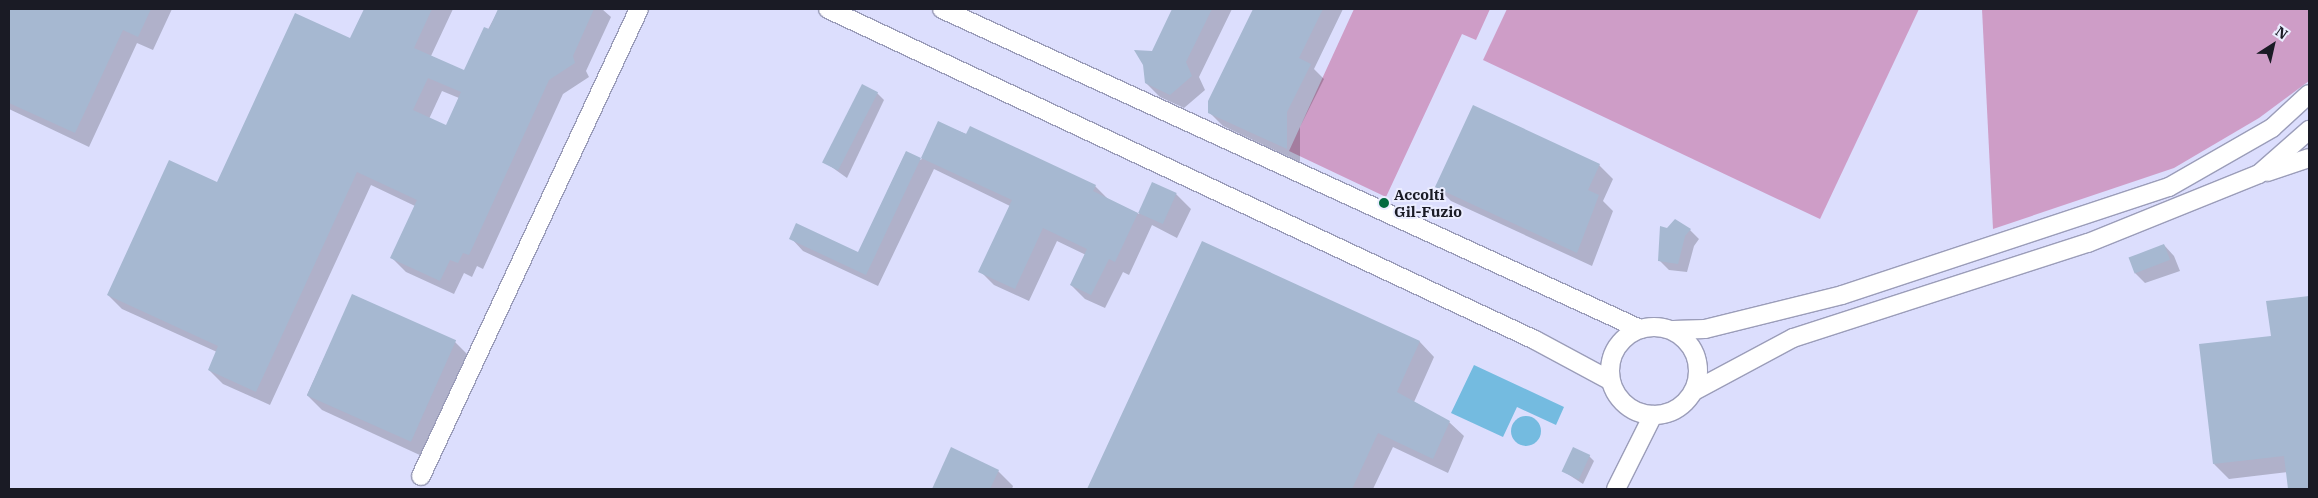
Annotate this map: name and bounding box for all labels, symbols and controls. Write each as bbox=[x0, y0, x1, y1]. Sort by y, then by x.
north arrow bbox=[2248, 20, 2298, 70]
text: N bbox=[2272, 22, 2291, 43]
place label: Accolti Gil-Fuzio bbox=[1394, 185, 1462, 220]
marker: Accolti Gil-Fuzio bbox=[1378, 197, 1390, 209]

